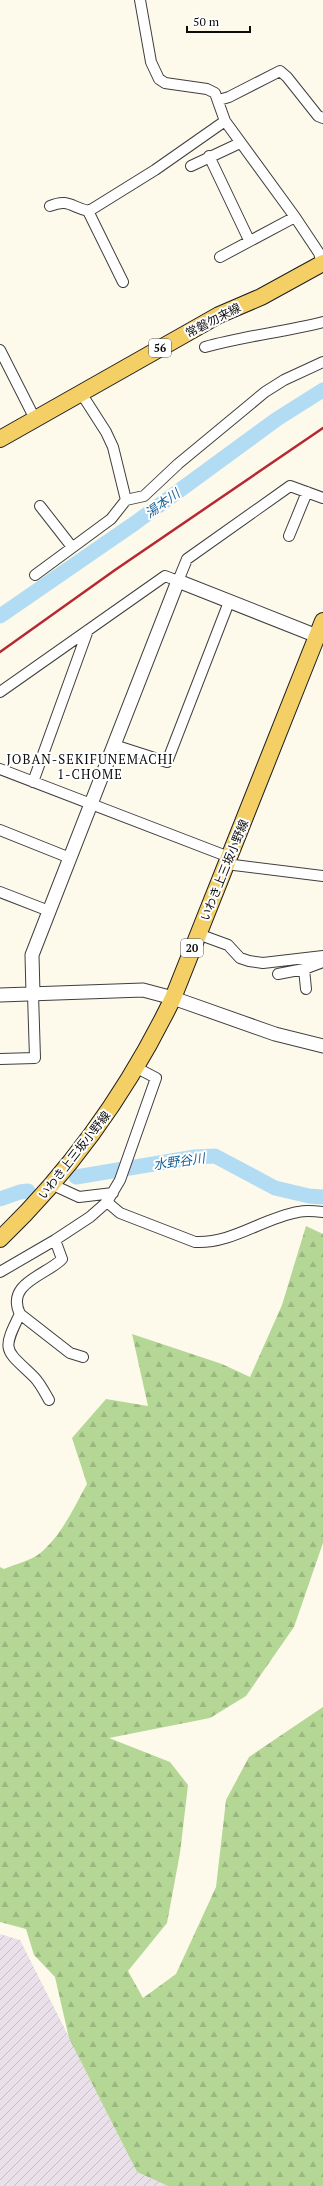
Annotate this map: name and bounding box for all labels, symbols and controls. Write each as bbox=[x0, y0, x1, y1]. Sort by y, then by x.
scale bar bbox=[187, 8, 250, 34]
text: 50 m bbox=[193, 14, 220, 29]
street label: 常磐勿来線 bbox=[183, 300, 243, 340]
road number: 56 bbox=[149, 339, 171, 357]
water label: 湯本川 bbox=[141, 483, 185, 522]
district label: JOBAN-SEKIFUNEMACHI 1-CHOME bbox=[6, 750, 174, 783]
street label: いわき上三坂小野線 bbox=[197, 817, 251, 923]
road number: 20 bbox=[181, 939, 203, 957]
street label: いわき上三坂小野線 bbox=[35, 1108, 113, 1202]
water label: 水野谷川 bbox=[152, 1148, 208, 1174]

